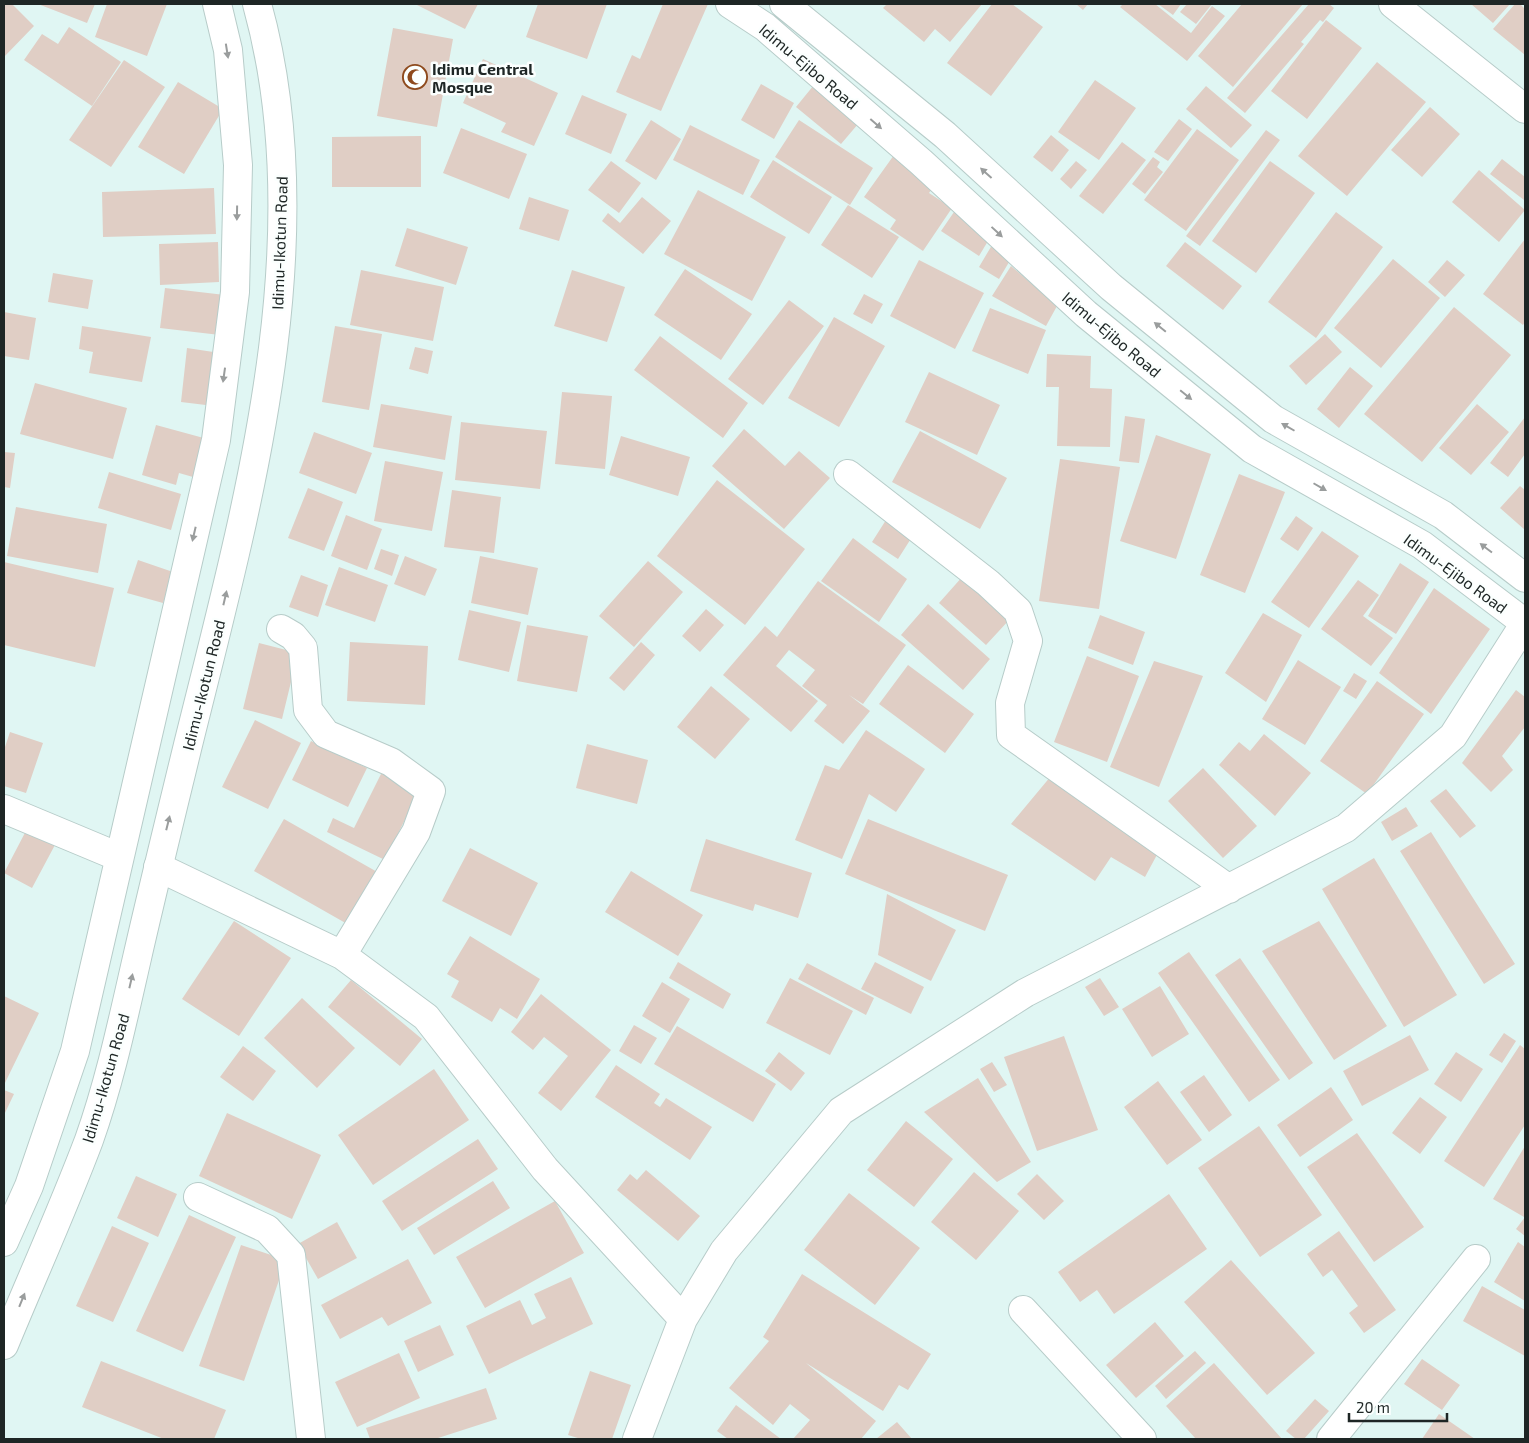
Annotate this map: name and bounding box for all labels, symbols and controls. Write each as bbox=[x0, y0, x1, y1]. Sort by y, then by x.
street label: Idimu-Ejibo Road bbox=[755, 19, 862, 114]
one-way arrow bbox=[224, 44, 232, 60]
place label: Idimu Central Mosque bbox=[432, 59, 534, 96]
mosque icon: Idimu Central Mosque bbox=[402, 64, 428, 90]
one-way arrow bbox=[869, 118, 882, 129]
one-way arrow bbox=[981, 167, 993, 179]
street label: Idimu-Ikotun Road bbox=[267, 176, 291, 310]
one-way arrow bbox=[233, 205, 241, 221]
one-way arrow bbox=[990, 226, 1002, 238]
street label: Idimu-Ejibo Road bbox=[1058, 287, 1165, 382]
one-way arrow bbox=[1154, 322, 1167, 333]
one-way arrow bbox=[220, 367, 228, 383]
one-way arrow bbox=[1179, 390, 1192, 401]
one-way arrow bbox=[1281, 423, 1295, 432]
one-way arrow bbox=[1312, 483, 1327, 491]
one-way arrow bbox=[190, 527, 198, 542]
street label: Idimu-Ejibo Road bbox=[1400, 529, 1511, 618]
one-way arrow bbox=[1479, 543, 1493, 553]
one-way arrow bbox=[221, 590, 229, 605]
street label: Idimu-Ikotun Road bbox=[178, 618, 228, 752]
one-way arrow bbox=[165, 816, 173, 831]
one-way arrow bbox=[127, 974, 135, 989]
street label: Idimu-Ikotun Road bbox=[77, 1011, 133, 1145]
one-way arrow bbox=[19, 1293, 27, 1307]
scale bar bbox=[1349, 1390, 1446, 1422]
text: 20 m bbox=[1356, 1398, 1390, 1416]

